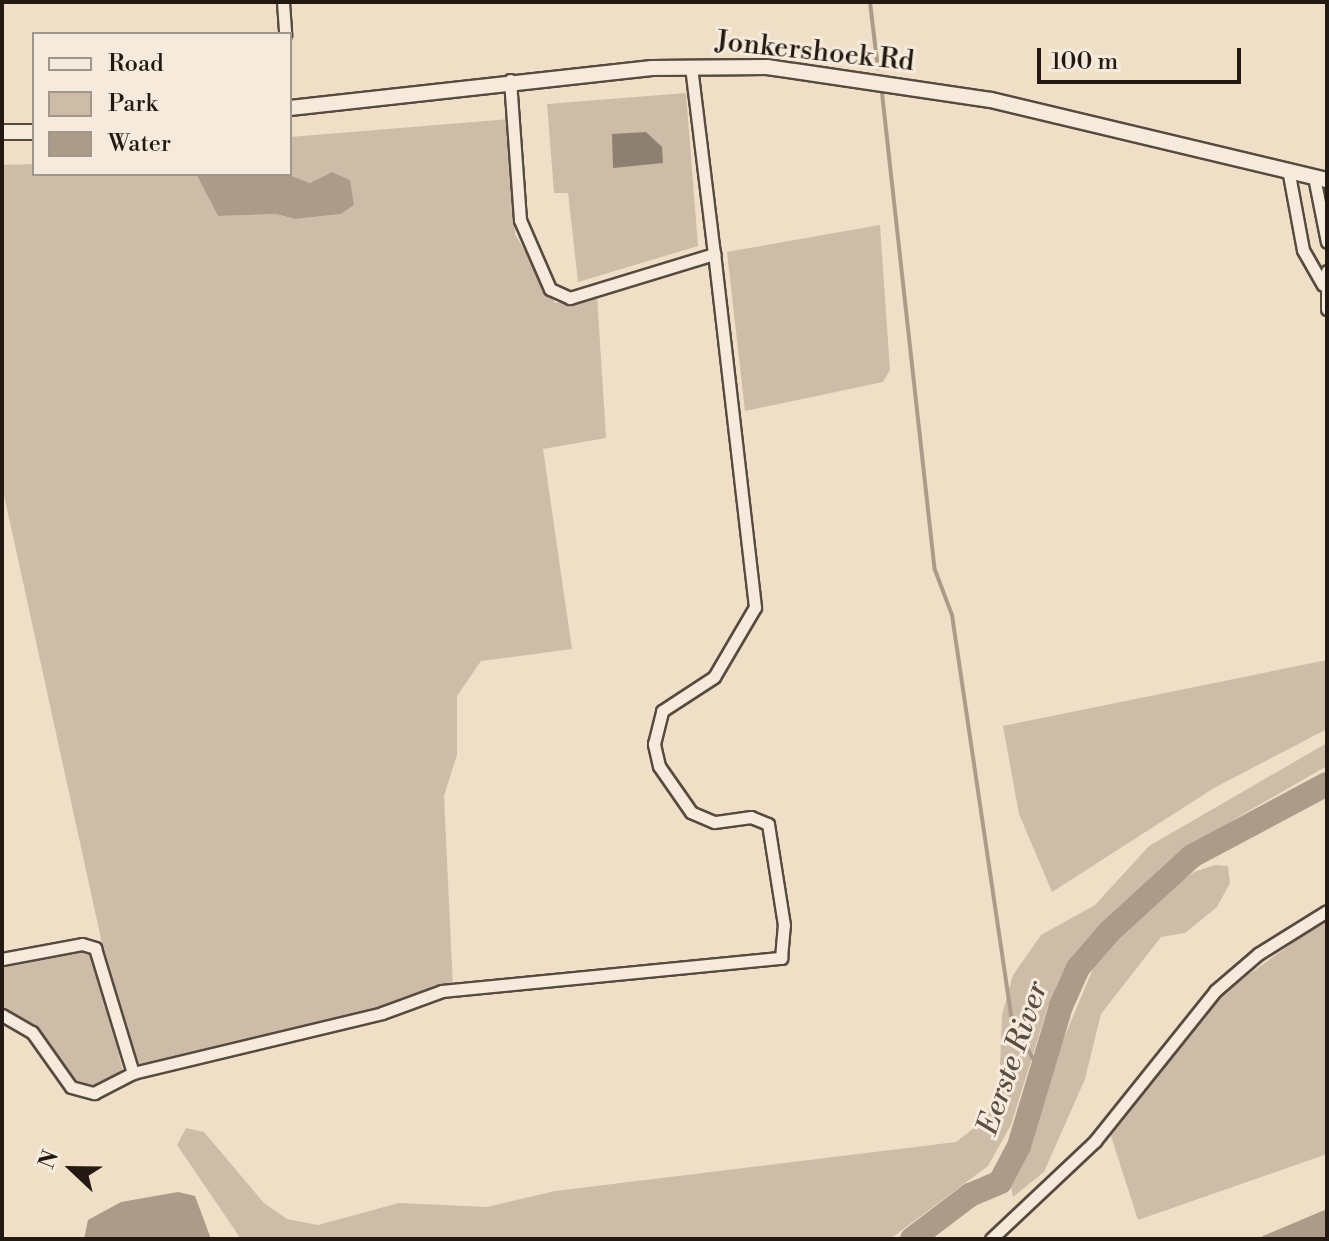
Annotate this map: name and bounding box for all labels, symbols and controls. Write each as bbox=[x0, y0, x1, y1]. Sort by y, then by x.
street label: Jonkershoek Rd bbox=[714, 25, 916, 79]
legend bbox=[32, 32, 292, 176]
scale bar bbox=[1041, 32, 1245, 82]
text: 100 m bbox=[1051, 47, 1118, 77]
text: Road bbox=[108, 49, 164, 79]
text: Park bbox=[108, 89, 158, 119]
text: Water bbox=[108, 129, 171, 159]
water label: Eerste River bbox=[970, 977, 1056, 1139]
north arrow bbox=[32, 1129, 112, 1209]
text: N bbox=[34, 1147, 65, 1173]

